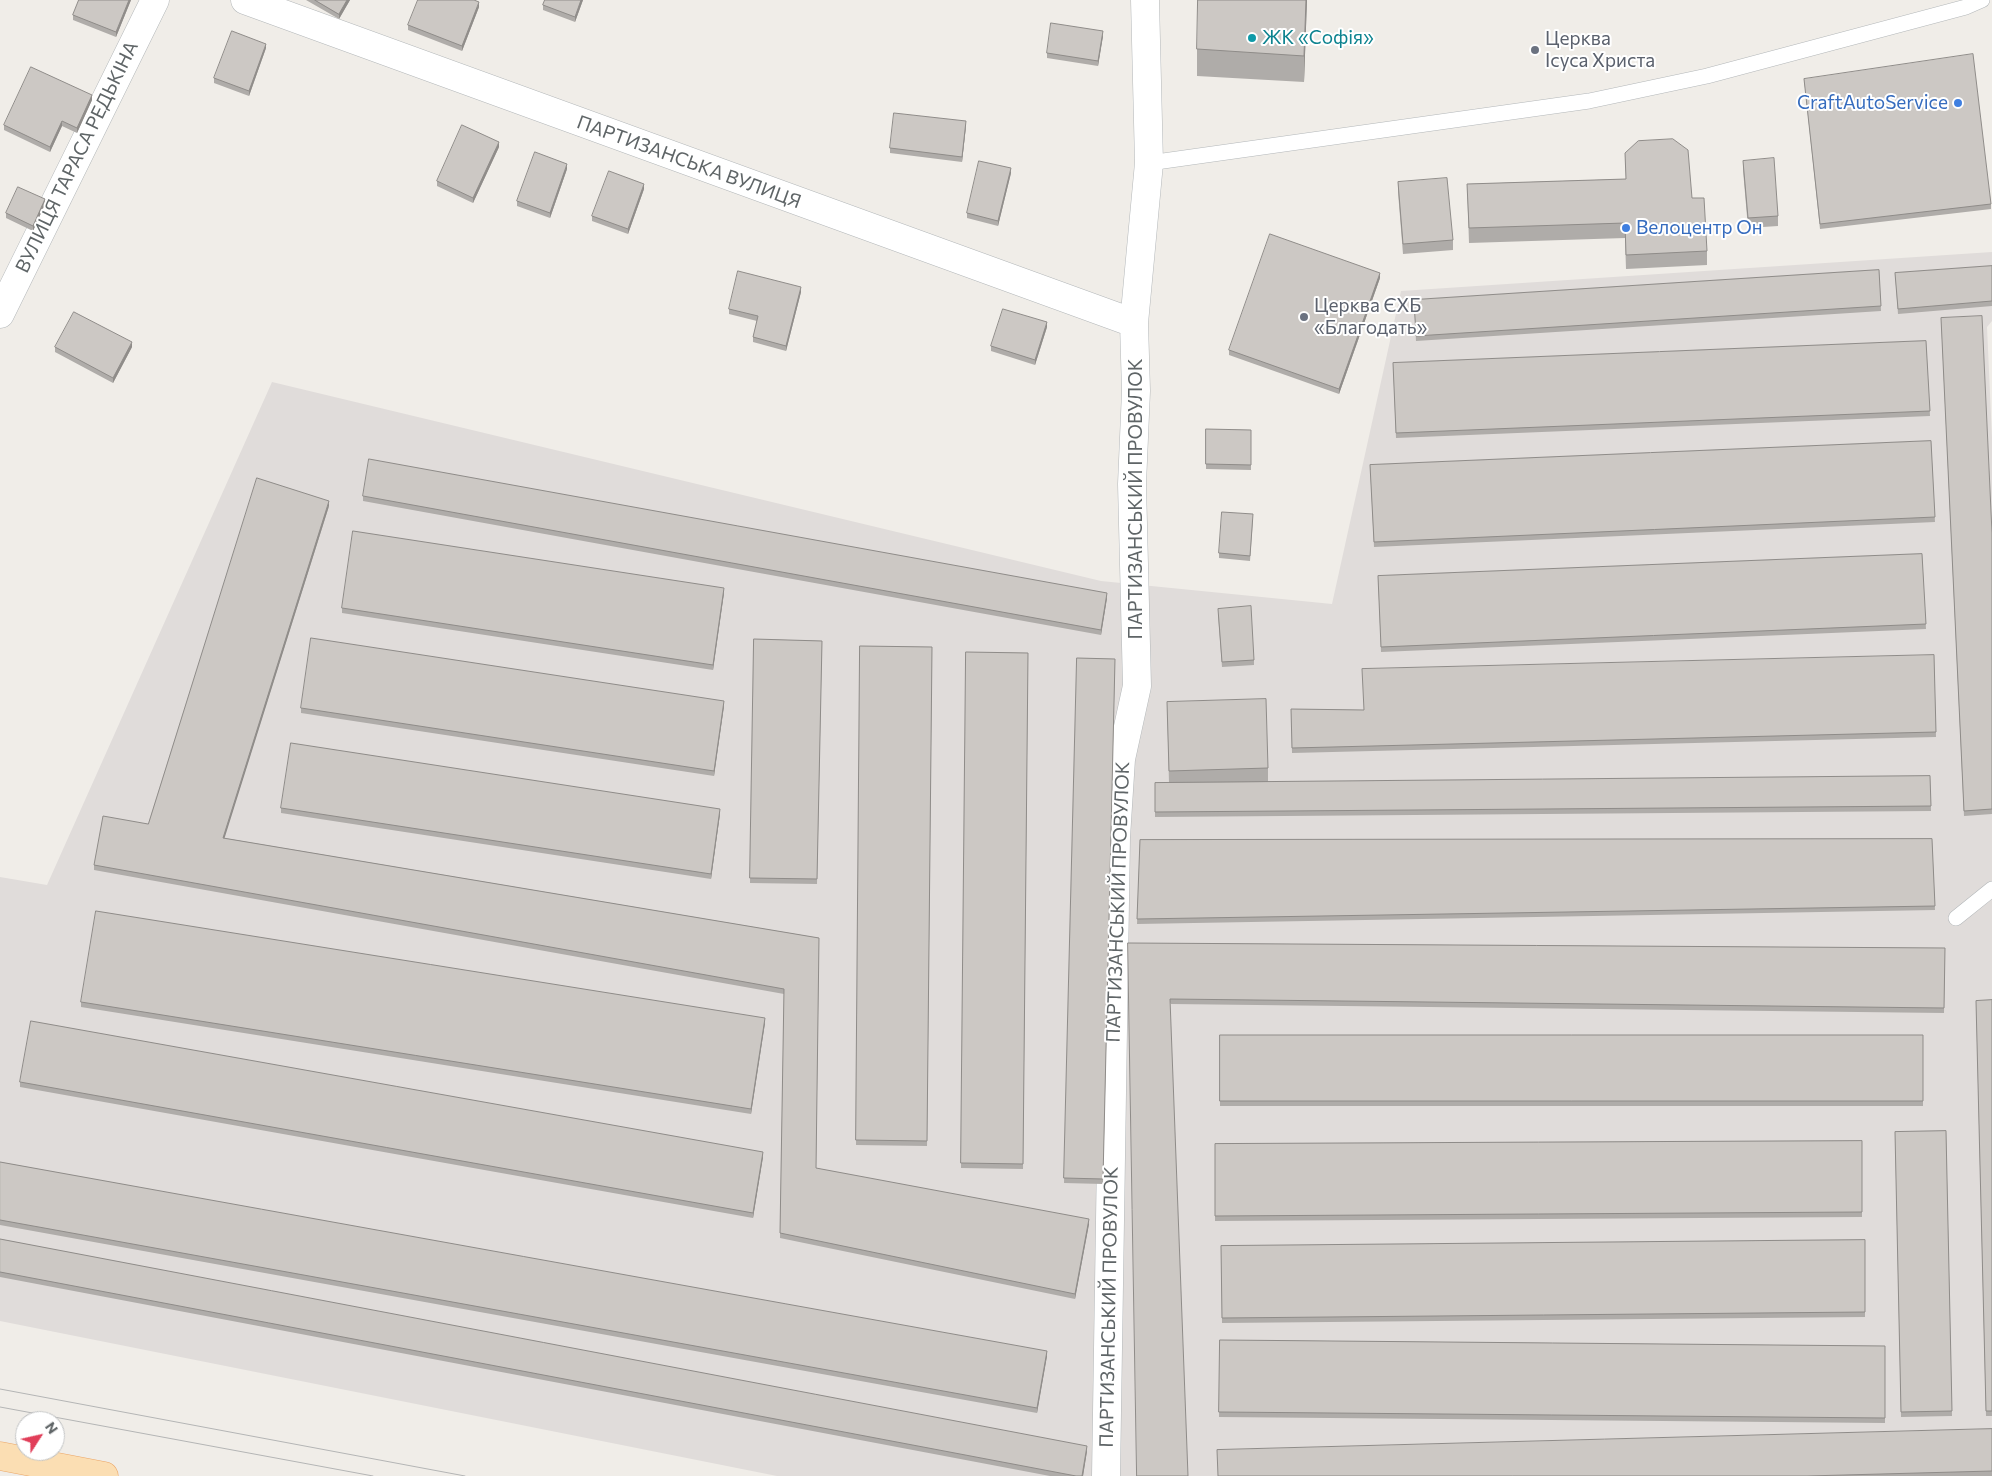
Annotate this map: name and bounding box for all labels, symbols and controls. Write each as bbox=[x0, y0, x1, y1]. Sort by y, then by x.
place label: ЖК «Софія» bbox=[1262, 27, 1374, 49]
place label: Церква Ісуса Христа bbox=[1545, 28, 1655, 72]
marker: ЖК «Софія» bbox=[1246, 32, 1258, 44]
street label: ВУЛИЦЯ ТАРАСА РЕДЬКІНА bbox=[11, 38, 143, 276]
marker: Церква Ісуса Христа bbox=[1529, 44, 1541, 56]
place label: CraftAutoService bbox=[1797, 92, 1948, 114]
marker: CraftAutoService bbox=[1952, 97, 1964, 109]
street label: ПАРТИЗАНСЬКА ВУЛИЦЯ bbox=[574, 111, 804, 213]
place label: Велоцентр Он bbox=[1636, 217, 1763, 239]
marker: Велоцентр Он bbox=[1620, 222, 1632, 234]
place label: Церква ЄХБ «Благодать» bbox=[1314, 295, 1427, 339]
marker: Церква ЄХБ «Благодать» bbox=[1298, 311, 1310, 323]
street label: ПАРТИЗАНСЬКИЙ ПРОВУЛОК bbox=[1125, 358, 1147, 640]
street label: ПАРТИЗАНСЬКИЙ ПРОВУЛОК bbox=[1102, 761, 1134, 1043]
street label: ПАРТИЗАНСЬКИЙ ПРОВУЛОК bbox=[1095, 1166, 1123, 1448]
north arrow bbox=[15, 1411, 65, 1461]
text: N bbox=[42, 1419, 62, 1437]

